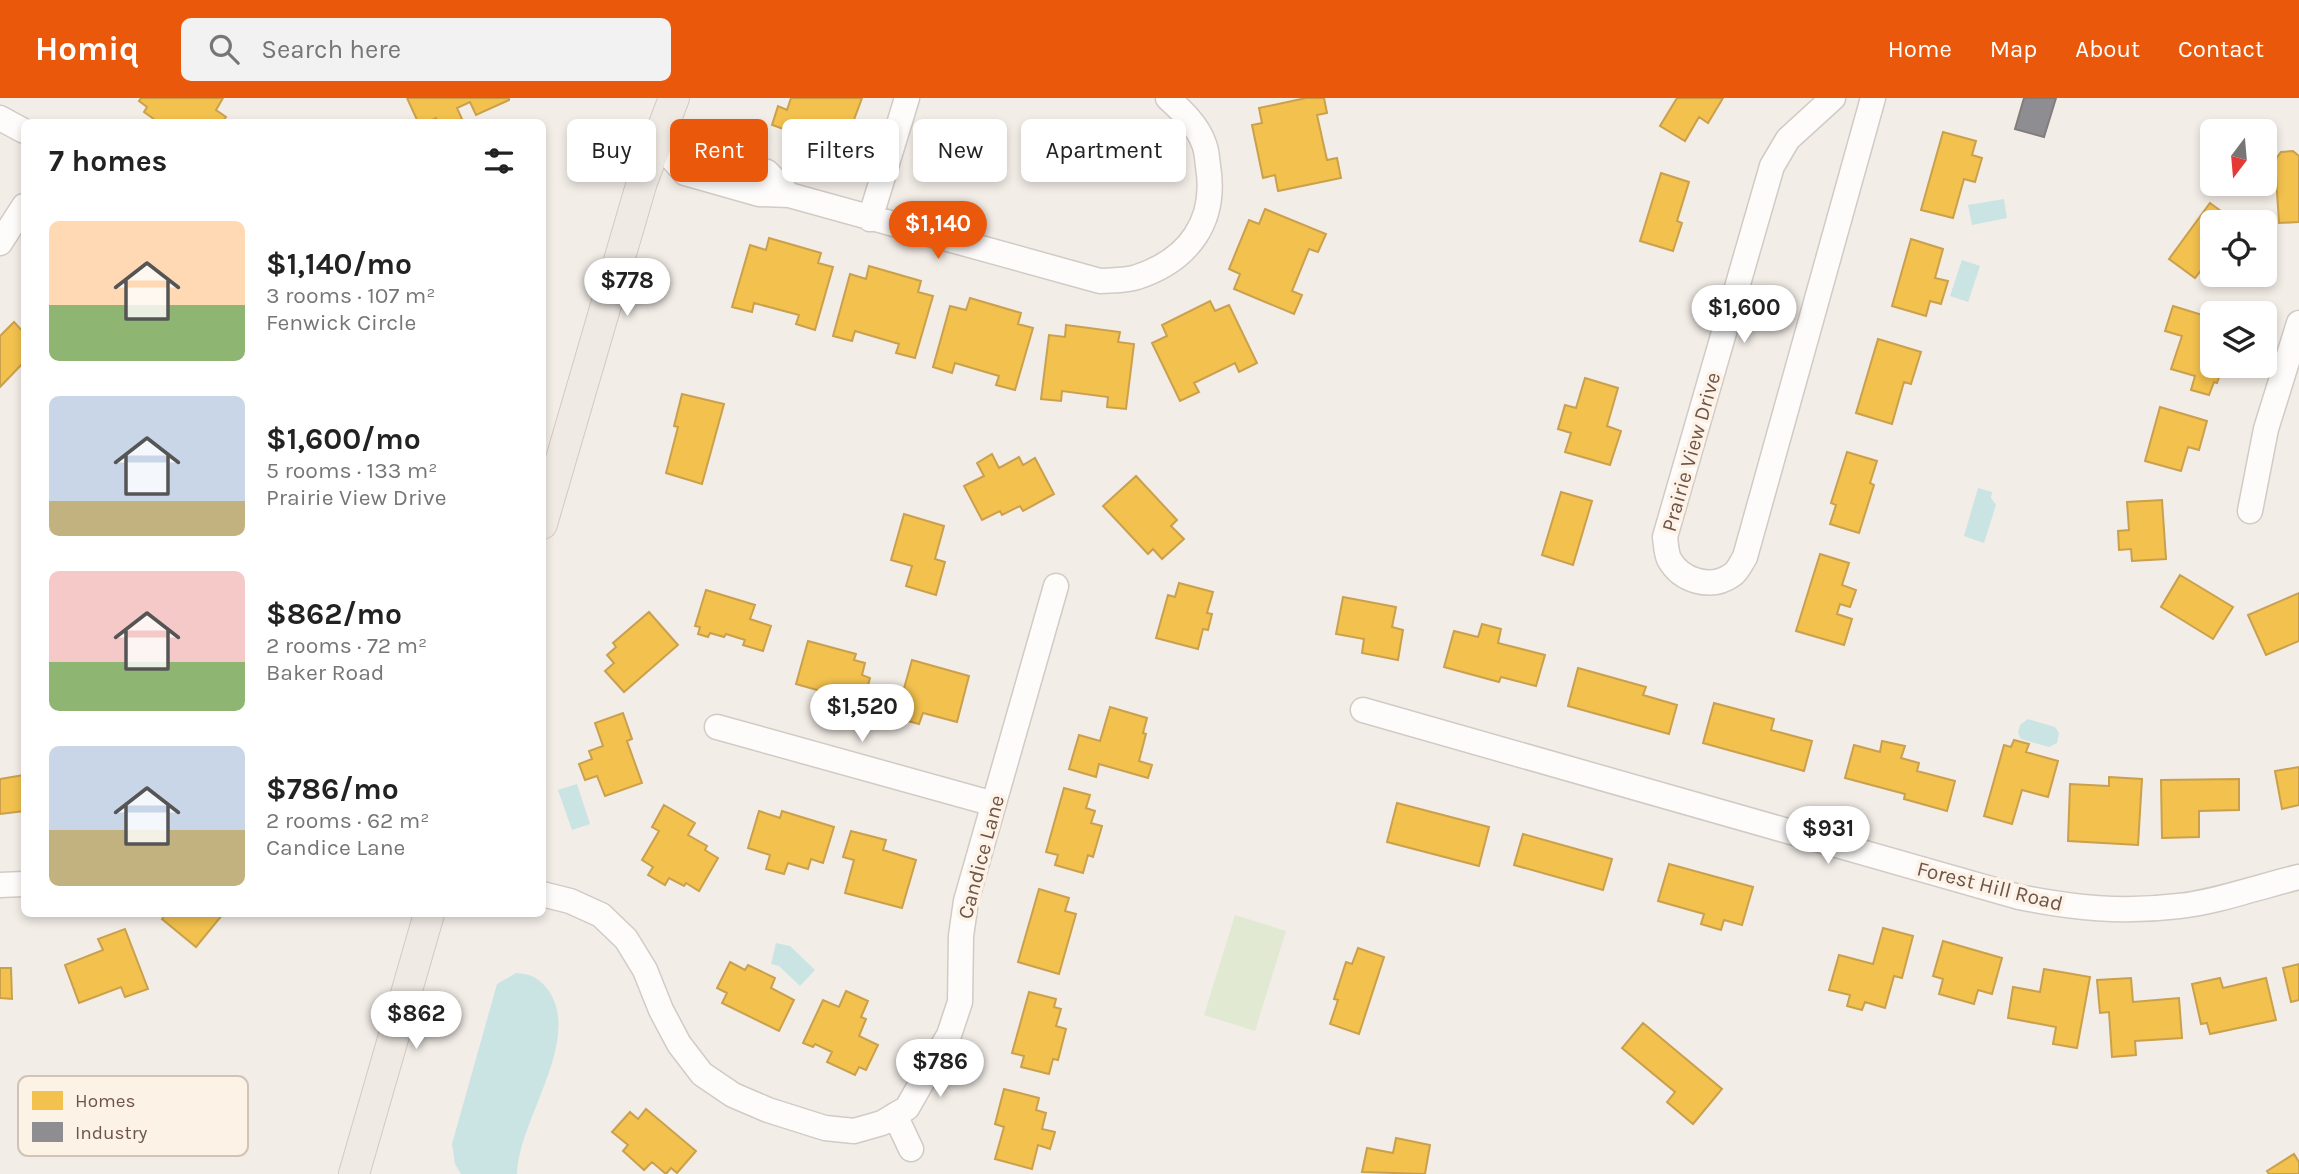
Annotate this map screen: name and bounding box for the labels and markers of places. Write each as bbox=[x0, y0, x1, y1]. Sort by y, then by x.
pin: $1,140 bbox=[881, 202, 995, 261]
pin: $778 bbox=[586, 258, 668, 318]
pin: $1,600 bbox=[1687, 286, 1801, 345]
pin: $1,520 bbox=[805, 684, 919, 744]
pin: $931 bbox=[1787, 806, 1869, 866]
pin: $862 bbox=[375, 992, 457, 1051]
pin: $786 bbox=[899, 1040, 981, 1099]

